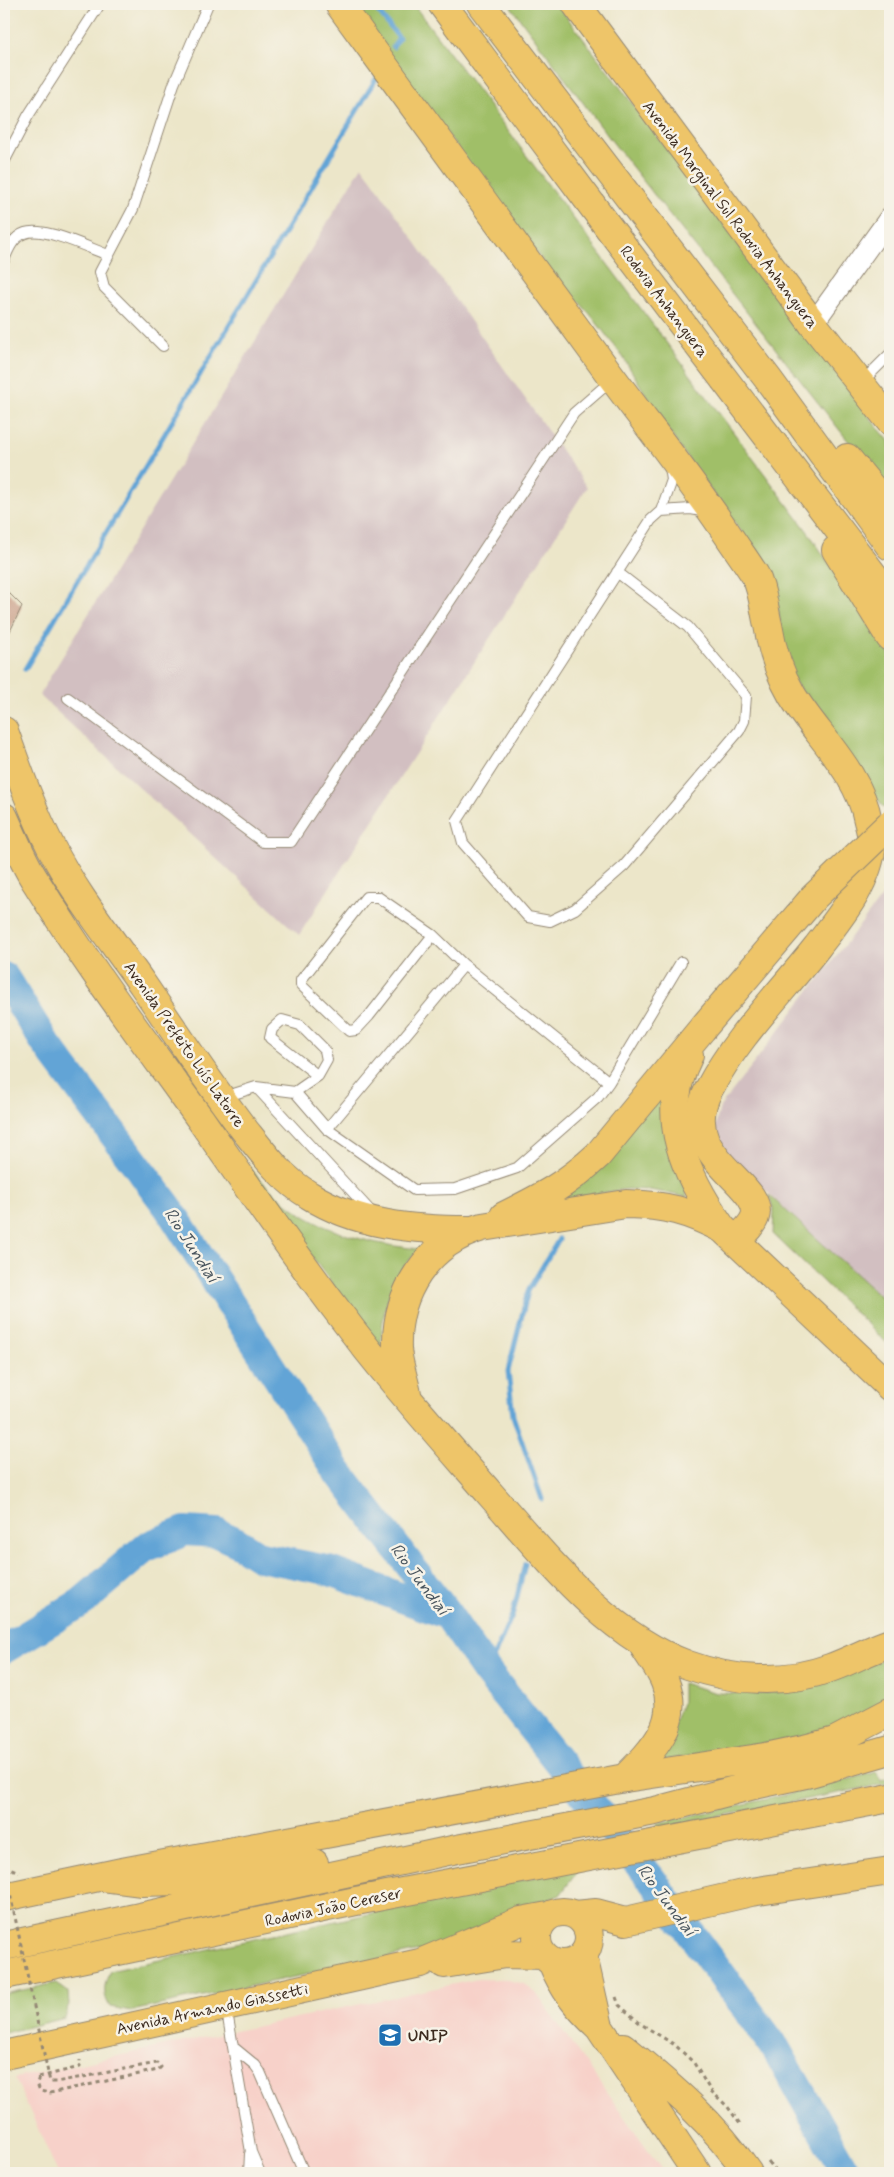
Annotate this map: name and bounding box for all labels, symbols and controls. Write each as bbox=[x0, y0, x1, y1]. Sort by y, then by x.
street label: Avenida Marginal Sul Rodovia Anhanguera bbox=[637, 94, 825, 334]
street label: Rodovia Anhanguera bbox=[616, 240, 714, 362]
street label: Avenida Prefeito Luís Latorre bbox=[119, 958, 249, 1132]
water label: Rio Jundiaí bbox=[158, 1203, 225, 1289]
water label: Rio Jundiaí bbox=[384, 1539, 456, 1622]
water label: Rio Jundiaí bbox=[631, 1860, 703, 1943]
street label: Rodovia João Cereser bbox=[263, 1883, 404, 1932]
street label: Avenida Armando Giassetti bbox=[115, 1979, 310, 2040]
school or university icon: UNIP bbox=[377, 2022, 403, 2048]
place label: UNIP bbox=[408, 2026, 448, 2047]

